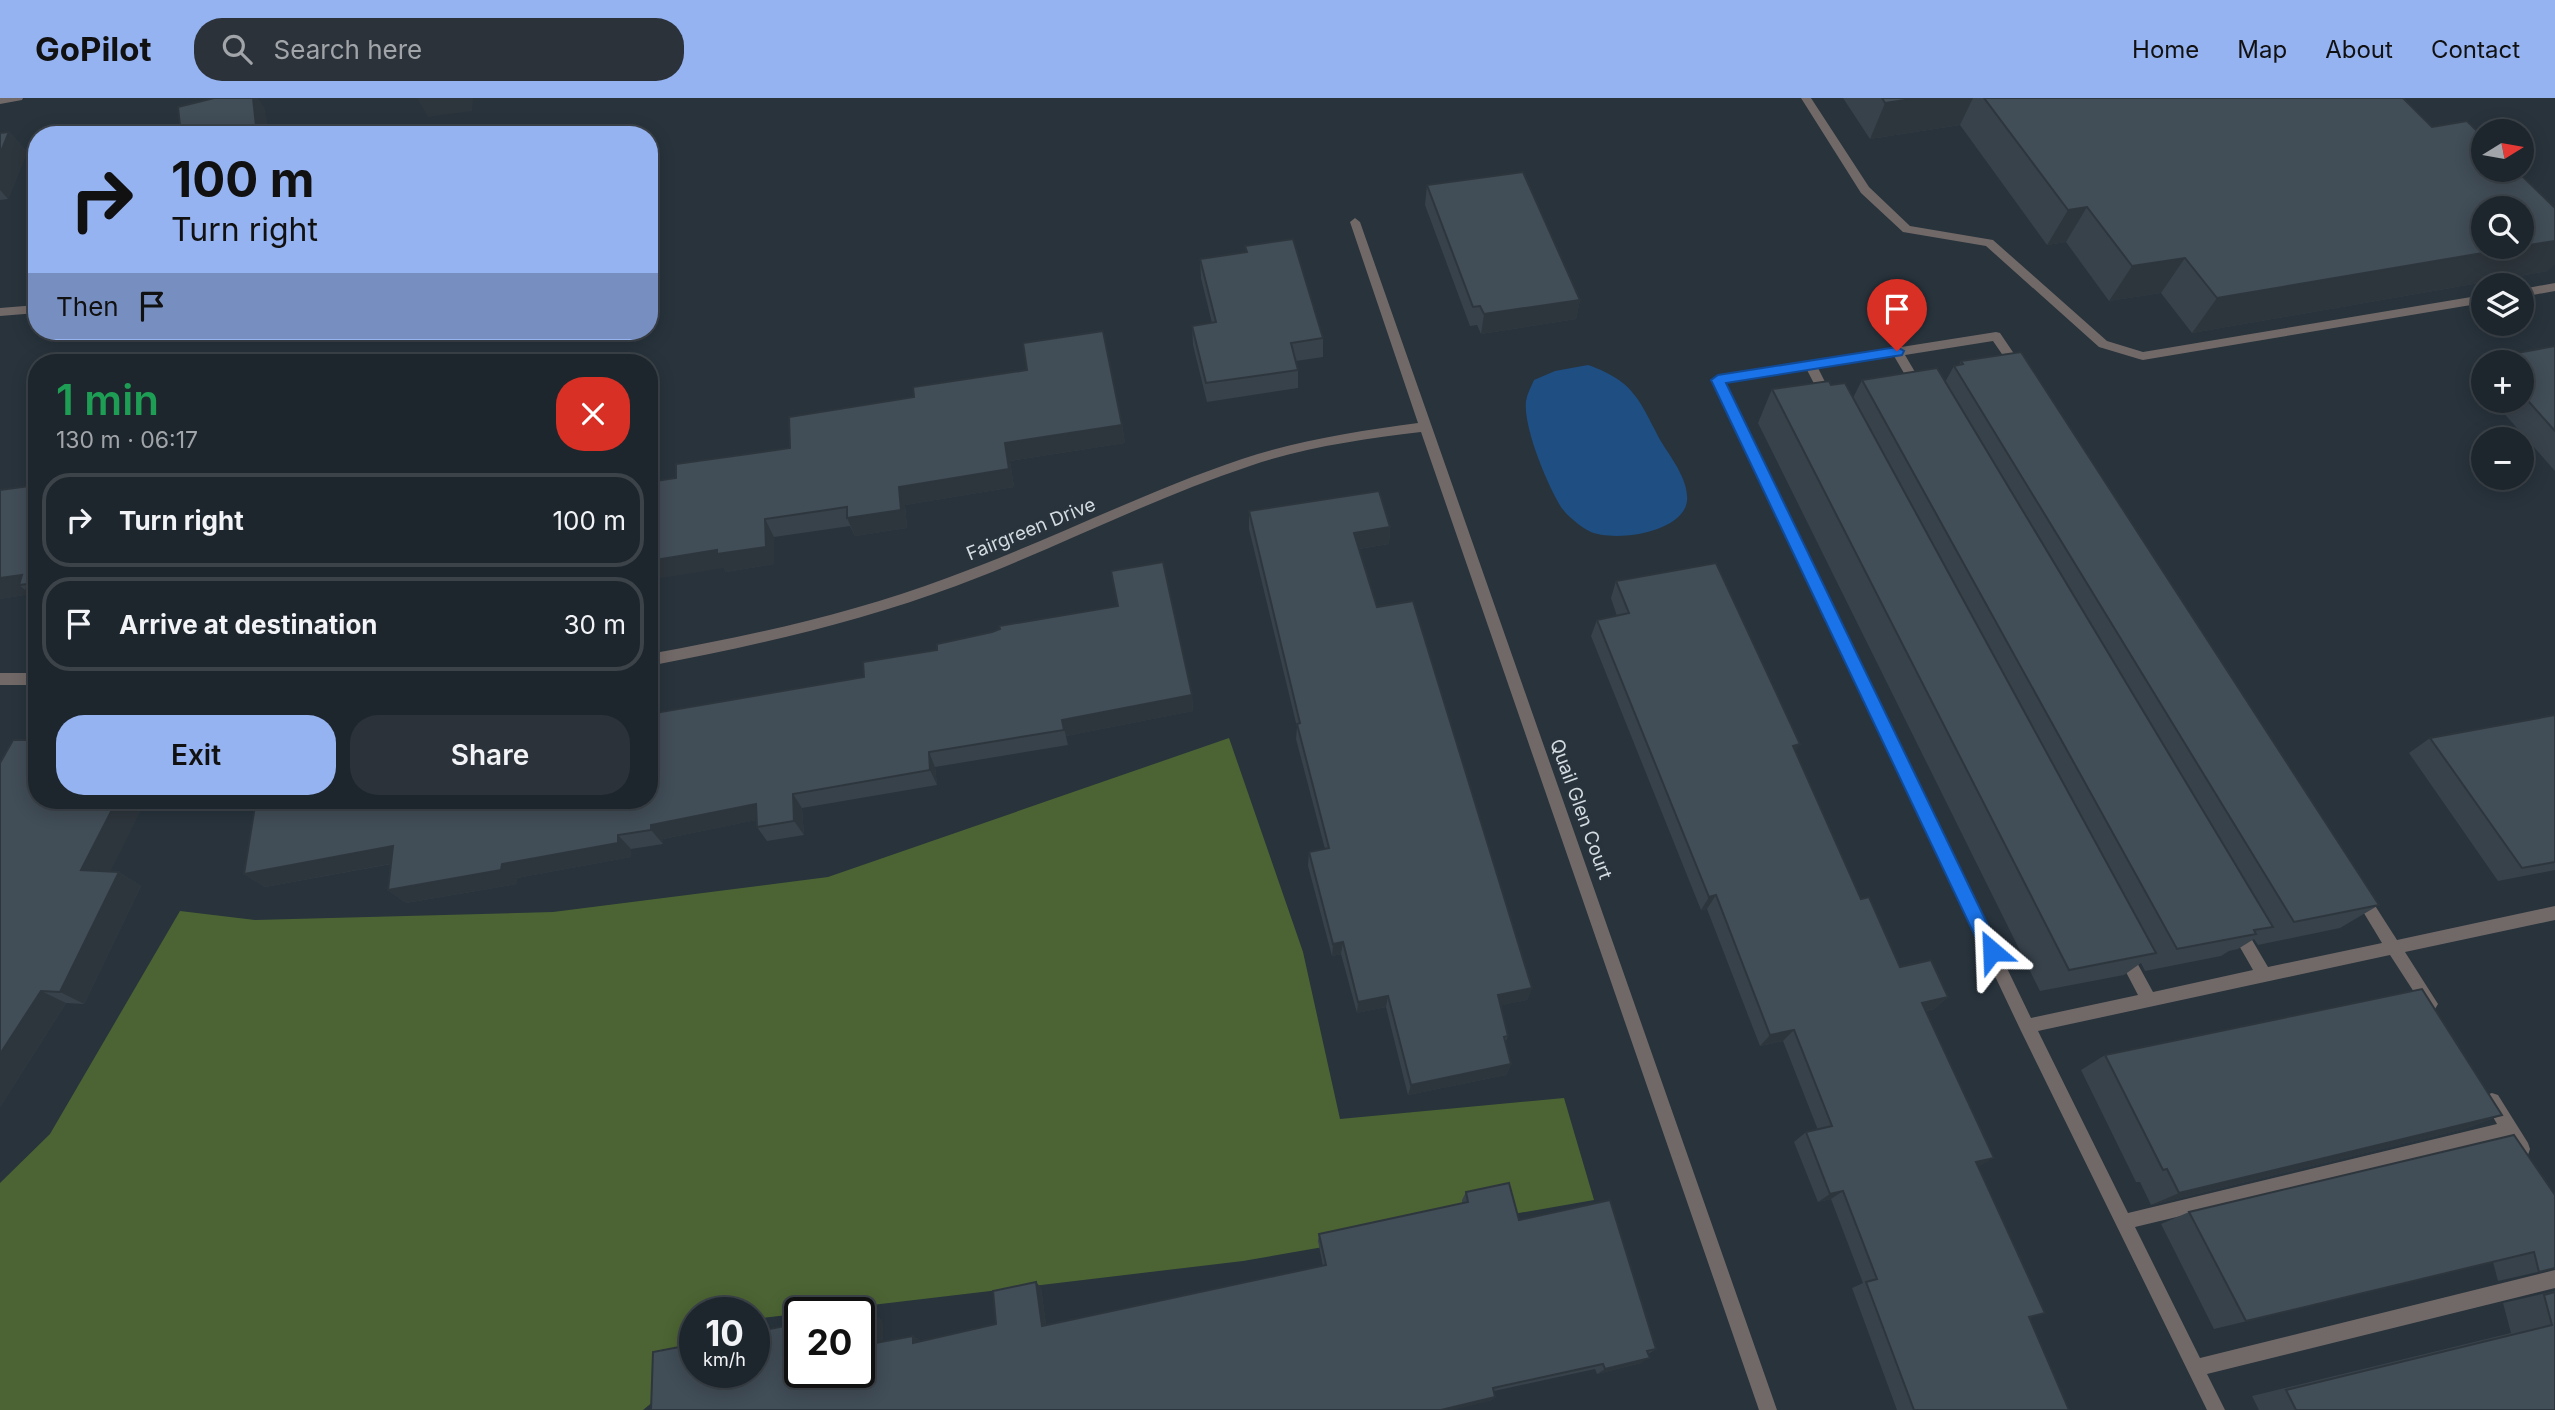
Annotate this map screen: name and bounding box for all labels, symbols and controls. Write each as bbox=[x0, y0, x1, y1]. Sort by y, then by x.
search box bbox=[194, 18, 684, 81]
text: GoPilot bbox=[35, 29, 152, 69]
icon: search bbox=[218, 30, 256, 68]
text: Search here bbox=[274, 34, 422, 65]
text: Home bbox=[2132, 35, 2199, 64]
text: Map bbox=[2237, 35, 2287, 64]
text: About bbox=[2325, 35, 2393, 64]
text: Contact bbox=[2431, 35, 2520, 64]
north arrow bbox=[2471, 119, 2534, 182]
map controls bbox=[2471, 119, 2534, 490]
text: 100 m bbox=[171, 150, 315, 209]
icon: right bbox=[56, 154, 147, 245]
button: search bbox=[2471, 196, 2534, 259]
text: Turn right bbox=[171, 210, 318, 249]
button: layers bbox=[2471, 273, 2534, 336]
pin bbox=[1867, 279, 1927, 351]
icon: arrive bbox=[133, 287, 171, 325]
icon: arrive bbox=[1878, 290, 1916, 328]
text: Then bbox=[56, 291, 119, 322]
button: + bbox=[2471, 350, 2534, 413]
text: 1 min bbox=[56, 374, 159, 425]
button: close bbox=[556, 377, 630, 451]
text: 130 m · 06:17 bbox=[56, 426, 198, 454]
button: − bbox=[2471, 427, 2534, 490]
street label: Fairgreen Drive bbox=[963, 493, 1099, 565]
icon: right bbox=[60, 501, 98, 539]
text: Turn right bbox=[119, 505, 244, 536]
text: 100 m bbox=[553, 505, 626, 536]
icon: arrive bbox=[60, 605, 98, 643]
text: Arrive at destination bbox=[119, 609, 378, 640]
text: 30 m bbox=[563, 609, 626, 640]
button: Exit bbox=[56, 715, 336, 795]
button: Share bbox=[350, 715, 630, 795]
street label: Quail Glen Court bbox=[1545, 736, 1617, 882]
position arrow bbox=[1955, 914, 2029, 988]
speed limit sign: 20 bbox=[784, 1297, 875, 1388]
text: 10 bbox=[705, 1312, 744, 1354]
text: km/h bbox=[703, 1349, 746, 1370]

